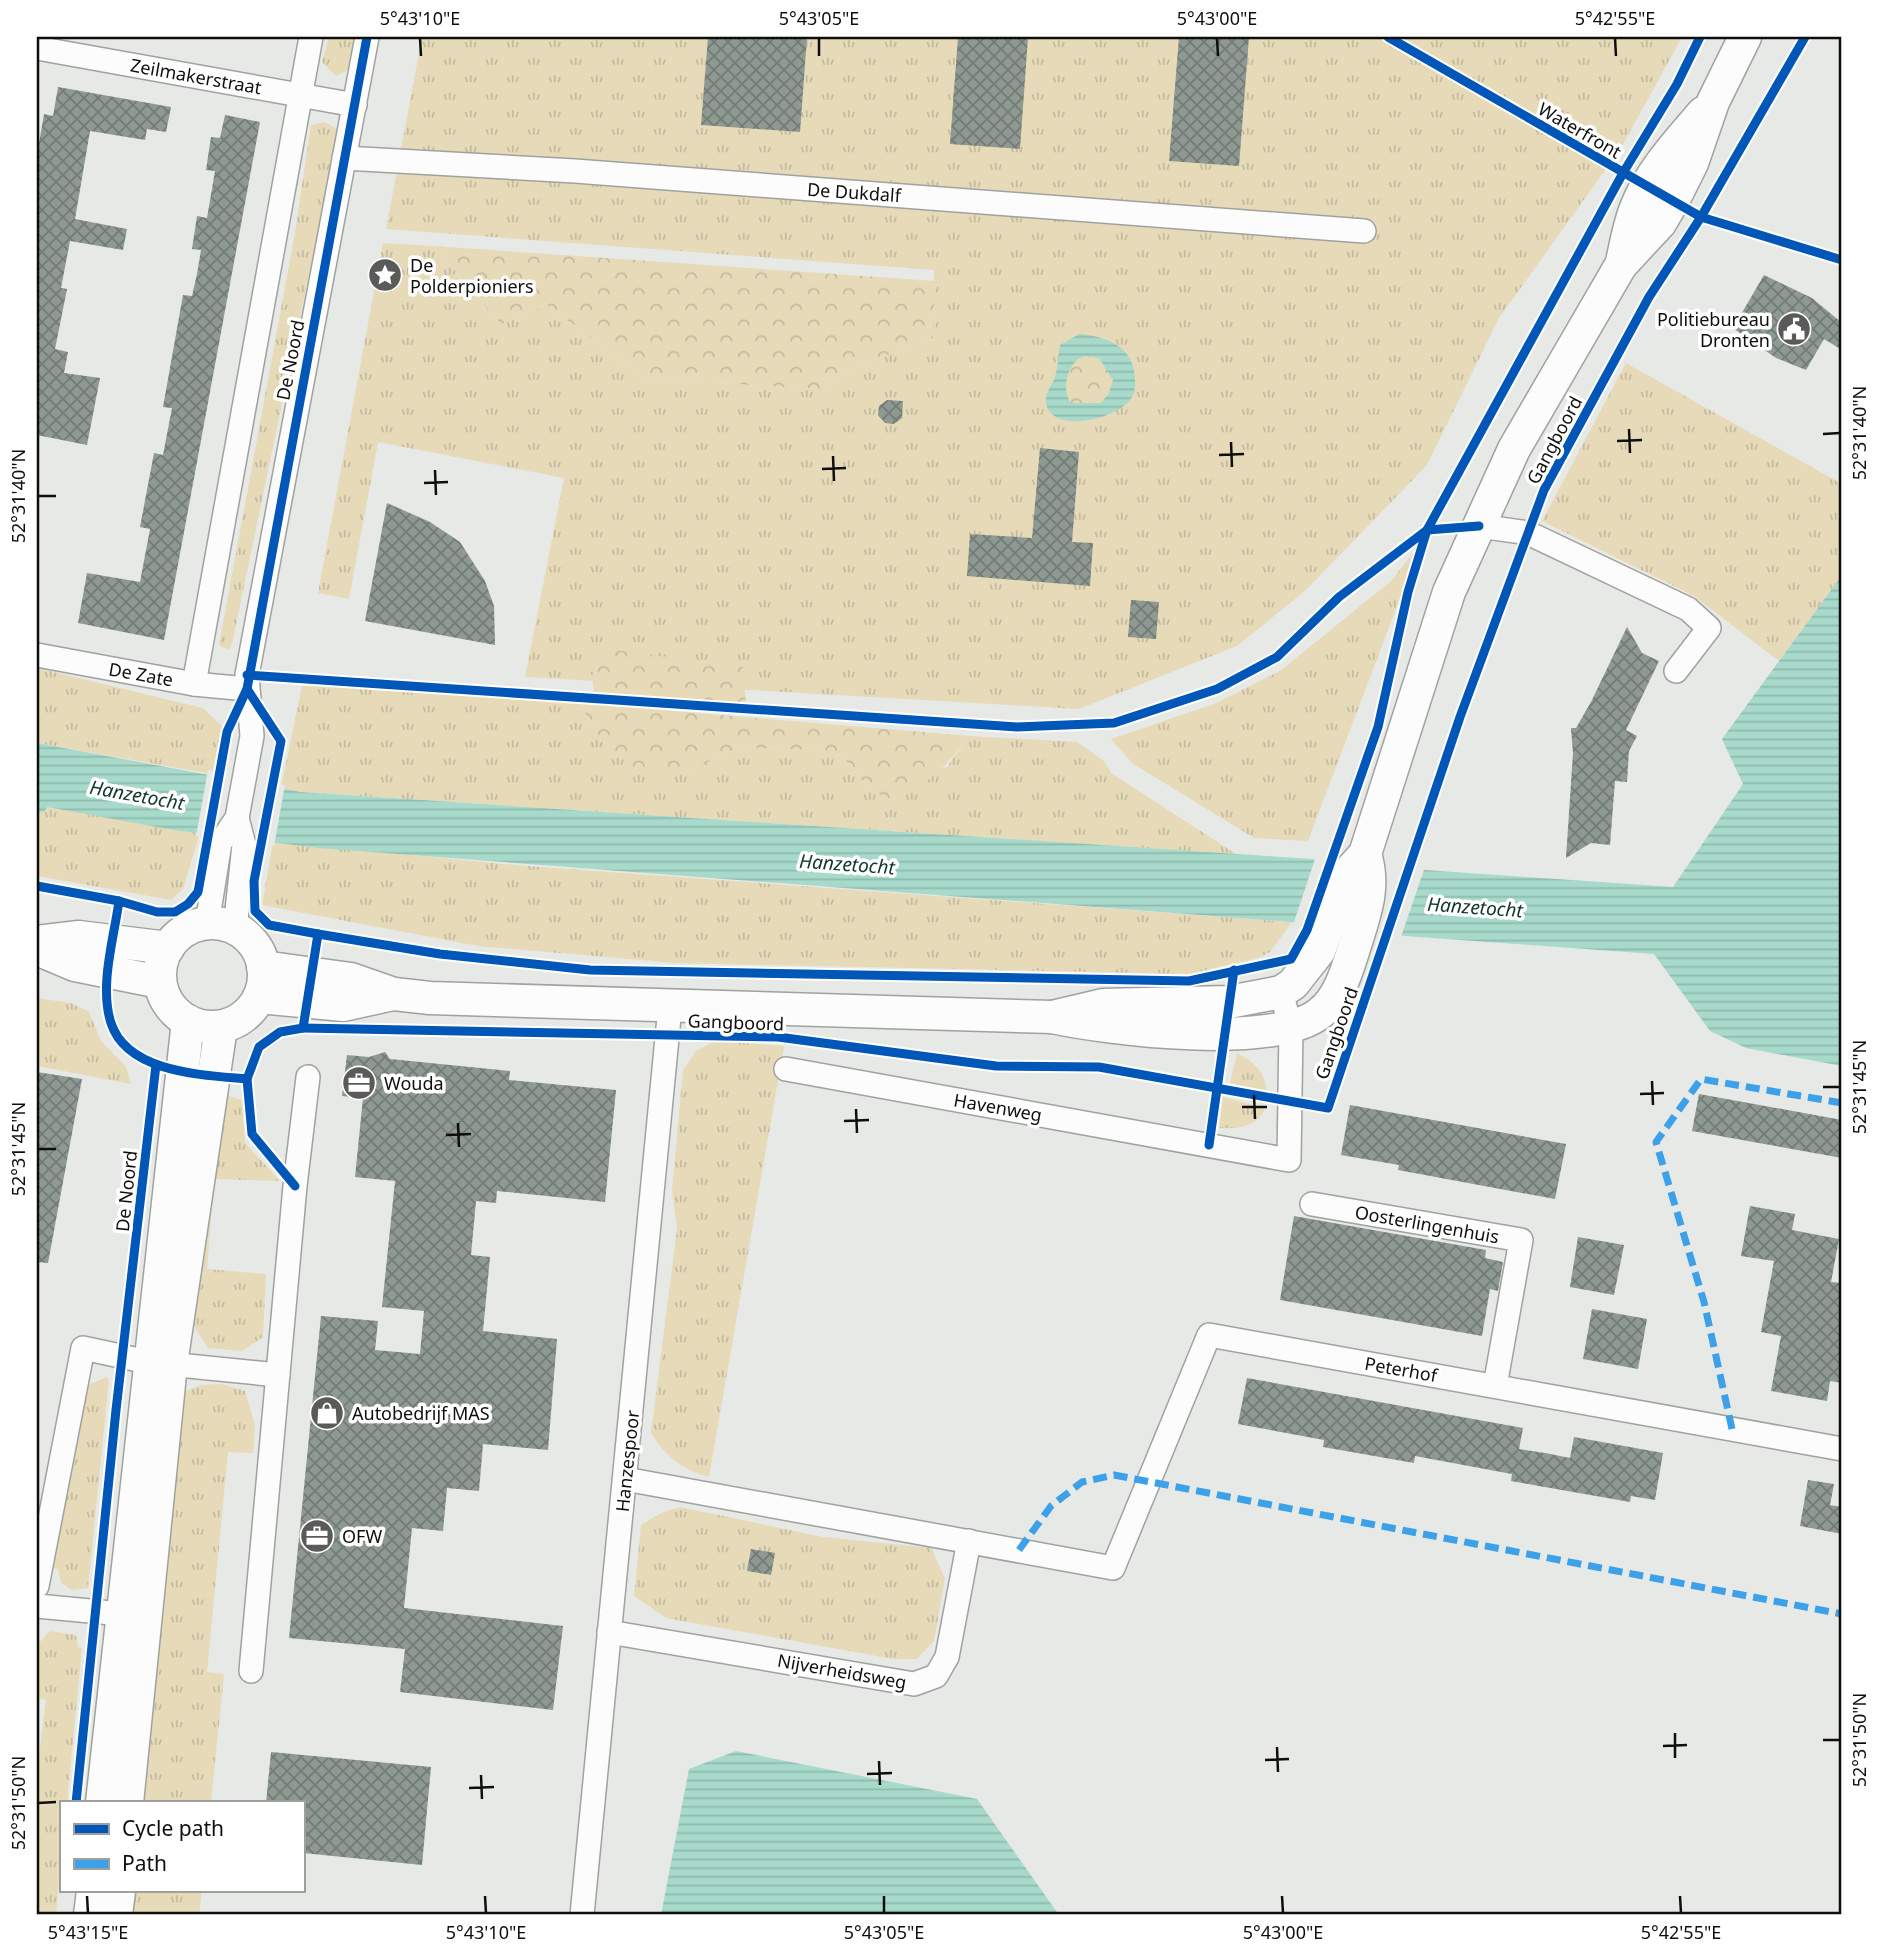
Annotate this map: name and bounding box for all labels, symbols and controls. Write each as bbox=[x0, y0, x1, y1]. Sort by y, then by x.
text: 5°43'10"E bbox=[380, 6, 460, 30]
text: 5°43'05"E bbox=[779, 6, 859, 30]
text: 5°43'00"E bbox=[1177, 6, 1257, 30]
text: 5°42'55"E bbox=[1575, 6, 1655, 30]
street label: Zeilmakerstraat bbox=[129, 53, 264, 99]
street label: Waterfront bbox=[1534, 97, 1626, 164]
street label: De Dukdalf bbox=[806, 177, 902, 207]
place label: De Polderpioniers bbox=[410, 253, 534, 298]
place icon: De Polderpioniers bbox=[366, 256, 404, 294]
place label: Politiebureau Dronten bbox=[1657, 307, 1770, 352]
public building icon: Politiebureau Dronten bbox=[1775, 310, 1813, 348]
street label: De Noord bbox=[270, 318, 310, 402]
text: 52°31'40"N bbox=[1847, 386, 1871, 480]
street label: Gangboord bbox=[1521, 392, 1587, 488]
text: 52°31'40"N bbox=[6, 449, 30, 543]
street label: De Zate bbox=[107, 657, 175, 691]
water label: Hanzetocht bbox=[88, 774, 187, 816]
water label: Hanzetocht bbox=[798, 848, 896, 880]
water label: Hanzetocht bbox=[1426, 891, 1524, 923]
street label: Gangboord bbox=[1309, 984, 1363, 1082]
street label: Gangboord bbox=[687, 1008, 785, 1036]
text: 52°31'45"N bbox=[1847, 1040, 1871, 1134]
office icon: Wouda bbox=[340, 1064, 378, 1102]
place label: Wouda bbox=[384, 1071, 444, 1095]
street label: Havenweg bbox=[952, 1087, 1044, 1127]
text: 52°31'45"N bbox=[6, 1102, 30, 1196]
street label: De Noord bbox=[110, 1149, 142, 1233]
street label: Oosterlingenhuis bbox=[1353, 1200, 1501, 1248]
street label: Peterhof bbox=[1363, 1351, 1440, 1387]
shop icon: Autobedrijf MAS bbox=[308, 1394, 346, 1432]
place label: Autobedrijf MAS bbox=[352, 1401, 490, 1425]
street label: Hanzespoor bbox=[610, 1408, 644, 1513]
office icon: OFW bbox=[298, 1517, 336, 1555]
place label: OFW bbox=[342, 1524, 382, 1548]
street label: Nijverheidsweg bbox=[776, 1648, 908, 1694]
text: 52°31'50"N bbox=[1847, 1693, 1871, 1787]
text: 52°31'50"N bbox=[6, 1756, 30, 1850]
legend bbox=[60, 1801, 304, 1892]
text: Cycle path bbox=[122, 1814, 224, 1842]
text: Path bbox=[122, 1849, 167, 1877]
text: 5°43'15"E bbox=[48, 1920, 128, 1944]
text: 5°43'10"E bbox=[446, 1920, 526, 1944]
text: 5°43'05"E bbox=[844, 1920, 924, 1944]
text: 5°43'00"E bbox=[1243, 1920, 1323, 1944]
text: 5°42'55"E bbox=[1641, 1920, 1721, 1944]

